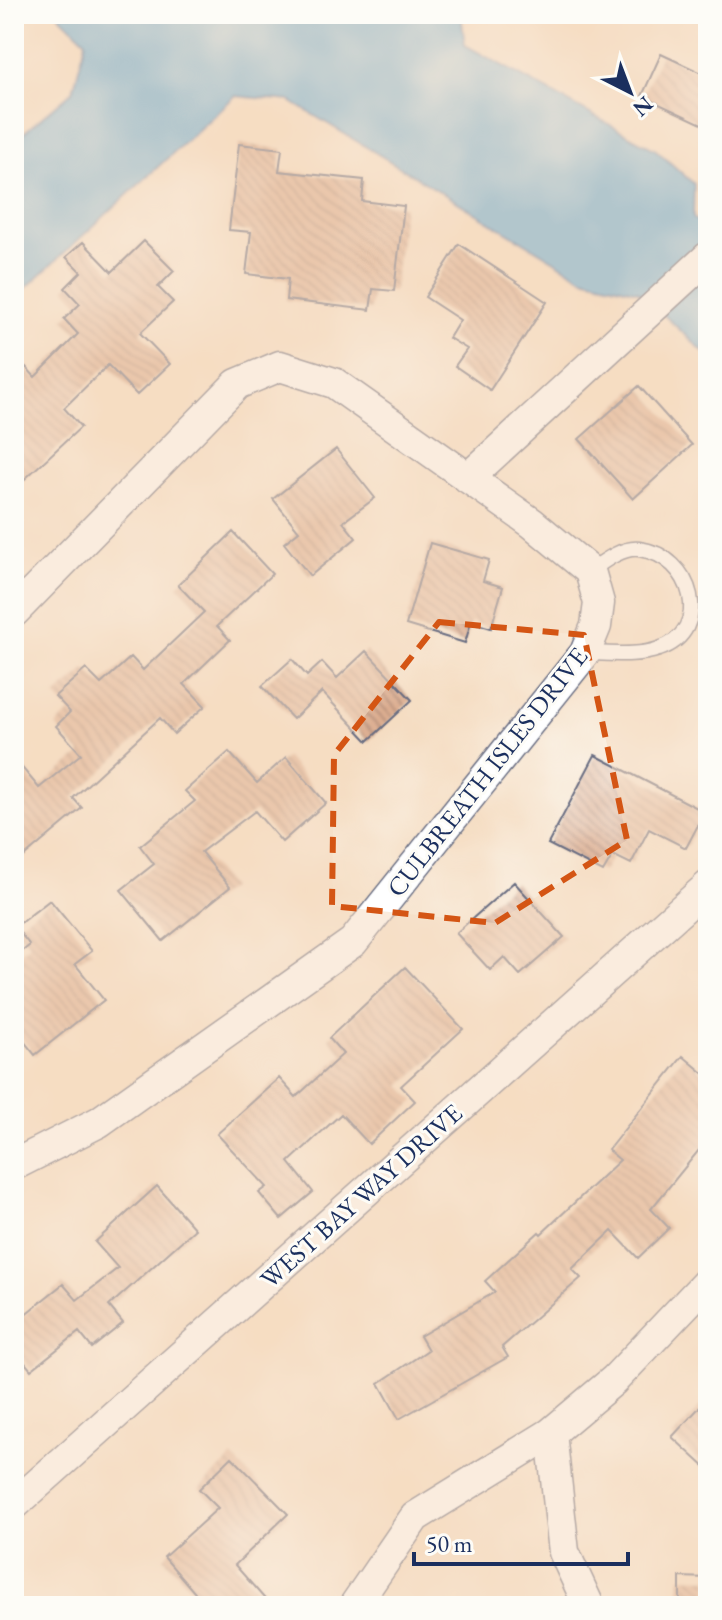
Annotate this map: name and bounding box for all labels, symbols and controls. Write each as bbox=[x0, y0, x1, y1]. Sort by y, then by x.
north arrow bbox=[590, 52, 670, 132]
text: N bbox=[627, 90, 659, 123]
street label: CULBREATH ISLES DRIVE bbox=[379, 640, 595, 904]
street label: WEST BAY WAY DRIVE bbox=[253, 1096, 469, 1296]
scale bar bbox=[414, 1516, 628, 1566]
text: 50 m bbox=[426, 1528, 473, 1559]

